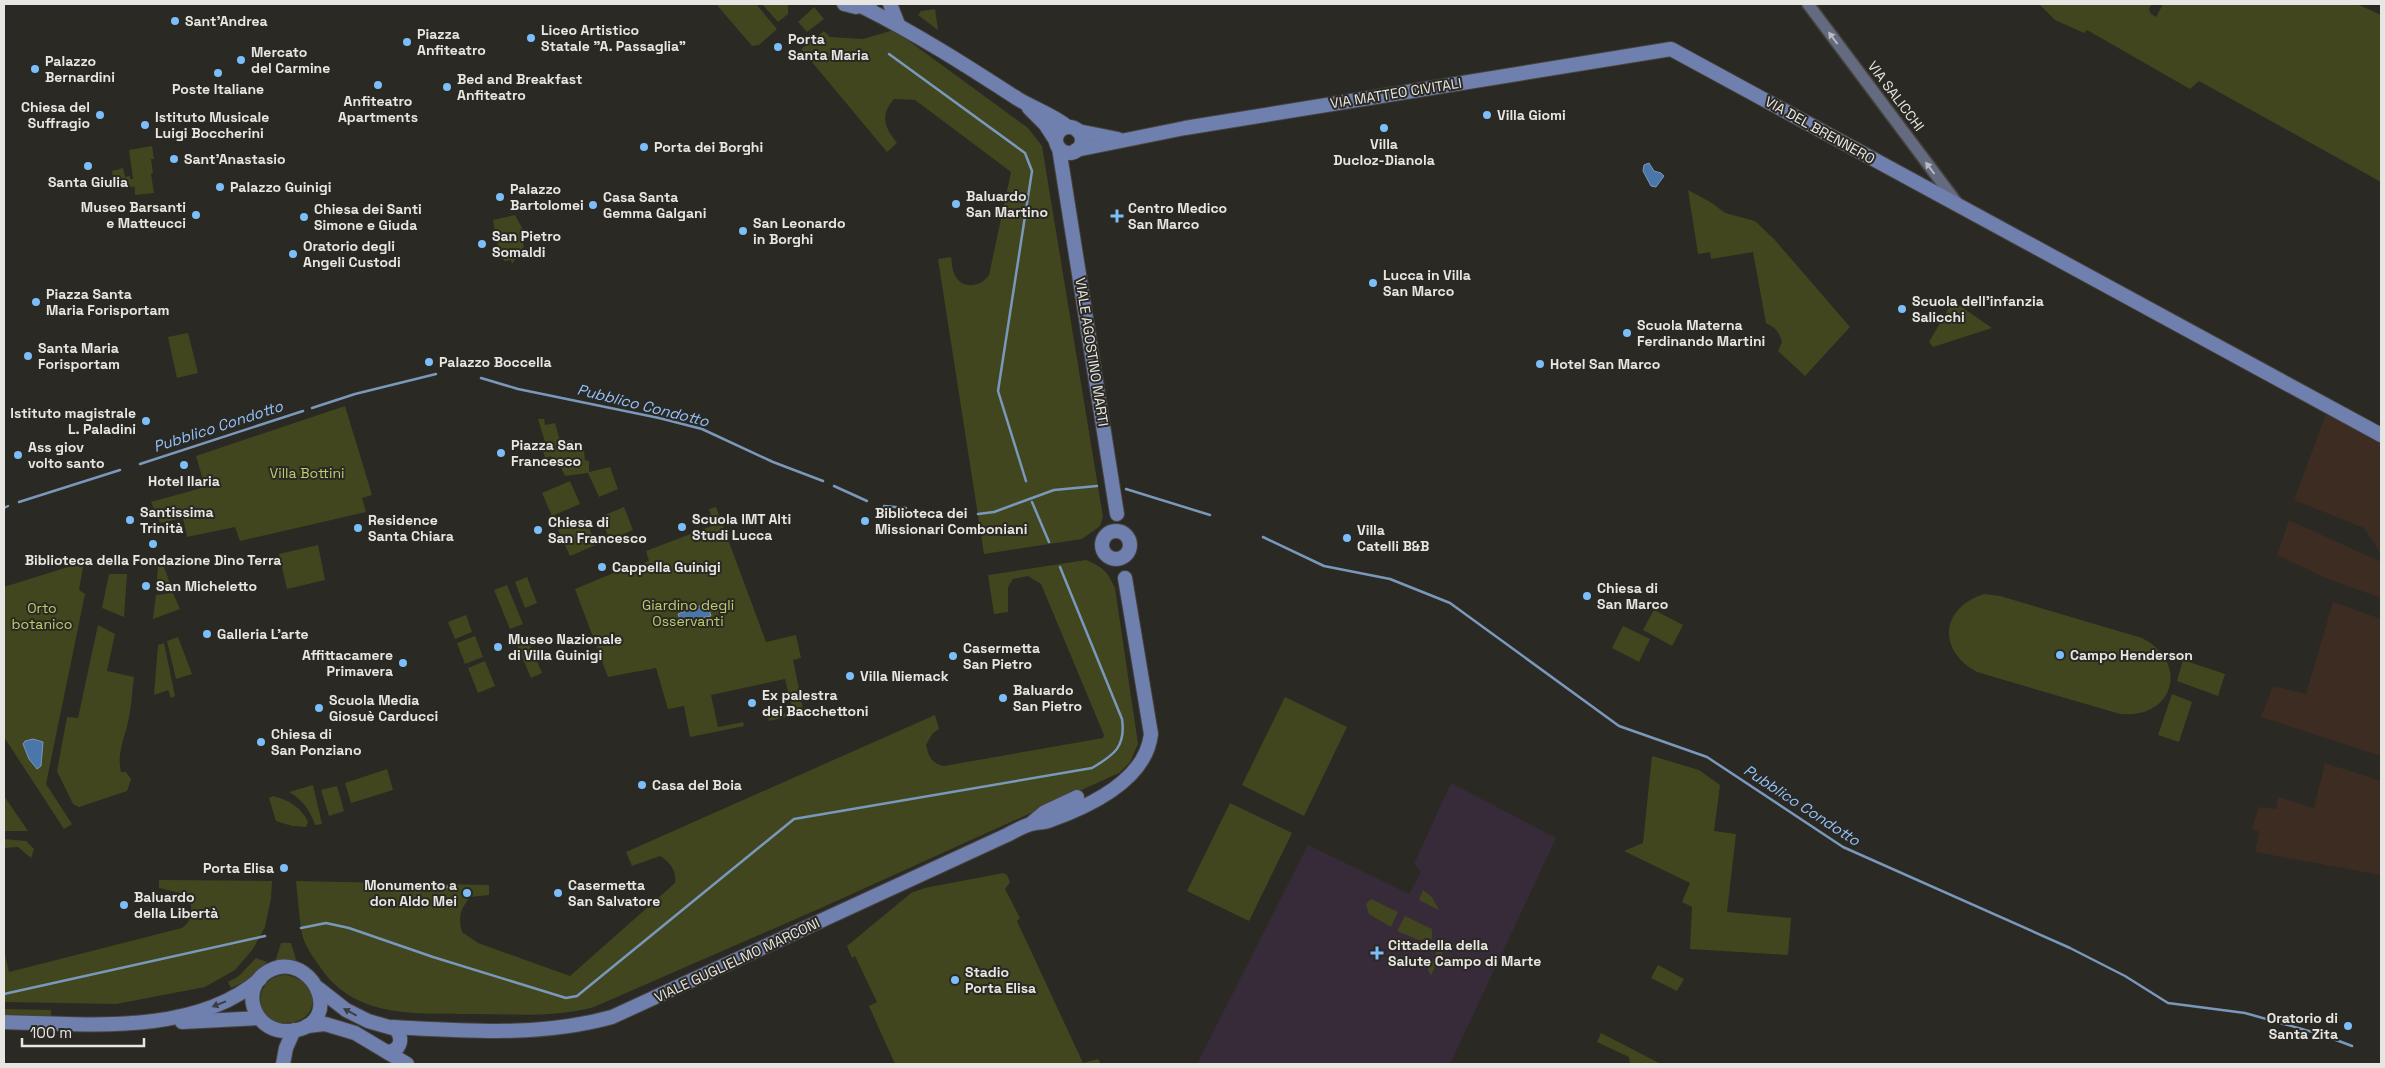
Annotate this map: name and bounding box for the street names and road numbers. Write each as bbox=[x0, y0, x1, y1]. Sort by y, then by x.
street label: VIA SALICCHI bbox=[1864, 57, 1928, 135]
street label: VIA MATTEO CIVITALI bbox=[1329, 74, 1463, 112]
street label: VIA DEL BRENNERO bbox=[1762, 92, 1878, 168]
street label: VIALE AGOSTINO MARTI bbox=[1071, 276, 1113, 428]
street label: VIALE GUGLIELMO MARCONI bbox=[651, 914, 823, 1006]

